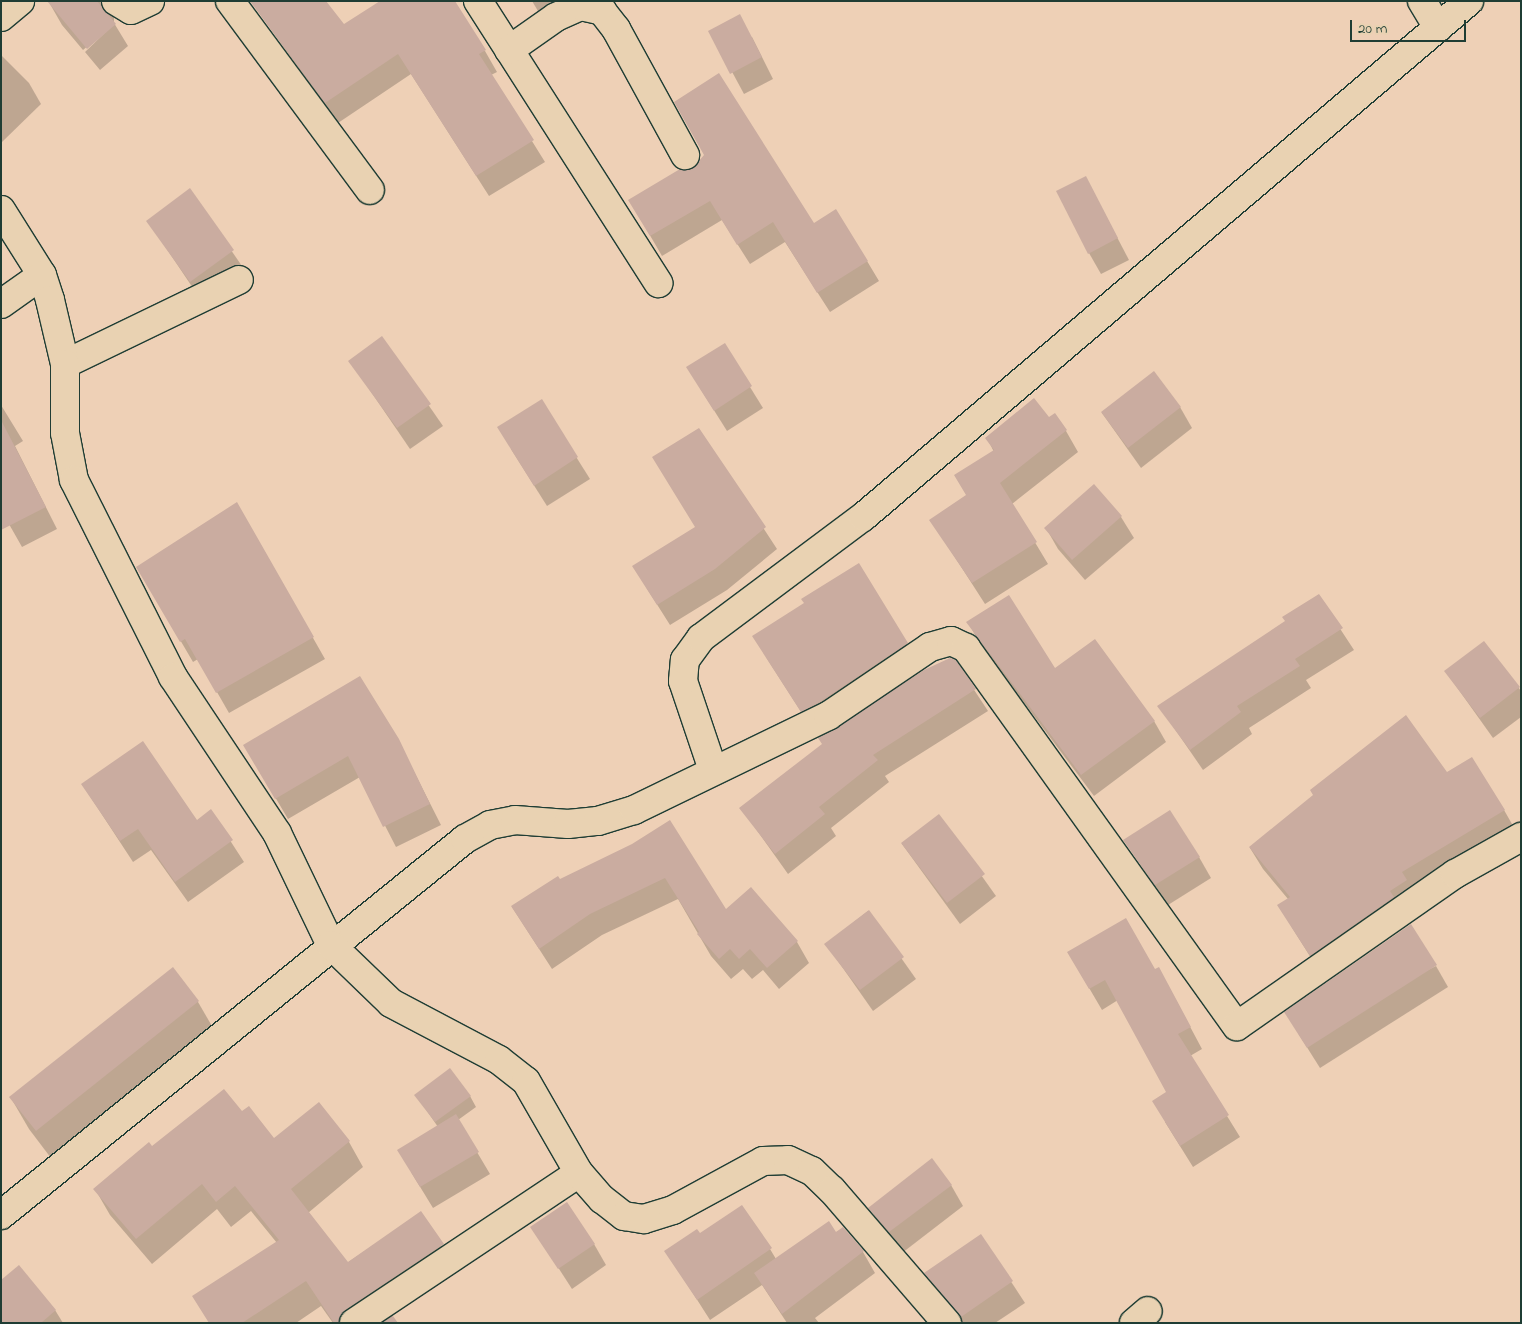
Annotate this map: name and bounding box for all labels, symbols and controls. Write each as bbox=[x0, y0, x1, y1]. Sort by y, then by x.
scale bar bbox=[1352, 10, 1468, 42]
text: 20 m bbox=[1358, 18, 1387, 40]

